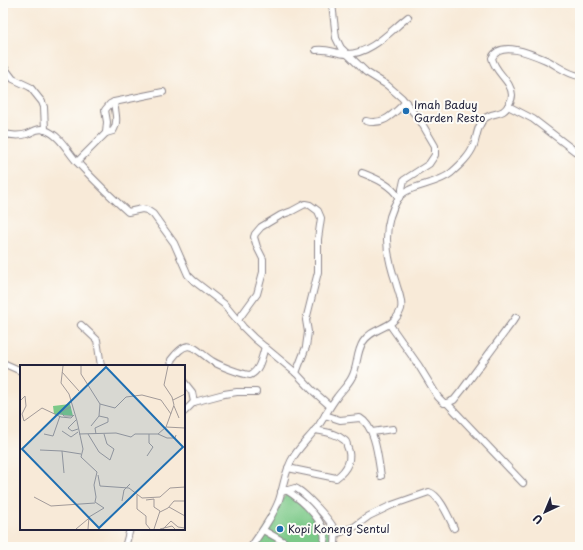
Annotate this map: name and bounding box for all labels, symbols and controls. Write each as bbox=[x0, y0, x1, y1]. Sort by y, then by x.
place label: Imah Baduy Garden Resto bbox=[414, 96, 485, 126]
marker: Imah Baduy Garden Resto bbox=[401, 106, 411, 116]
inset map bbox=[20, 365, 185, 530]
north arrow bbox=[525, 492, 565, 532]
text: U bbox=[529, 511, 547, 529]
place label: Kopi Koneng Sentul bbox=[288, 520, 390, 537]
marker: Kopi Koneng Sentul bbox=[275, 524, 285, 534]

